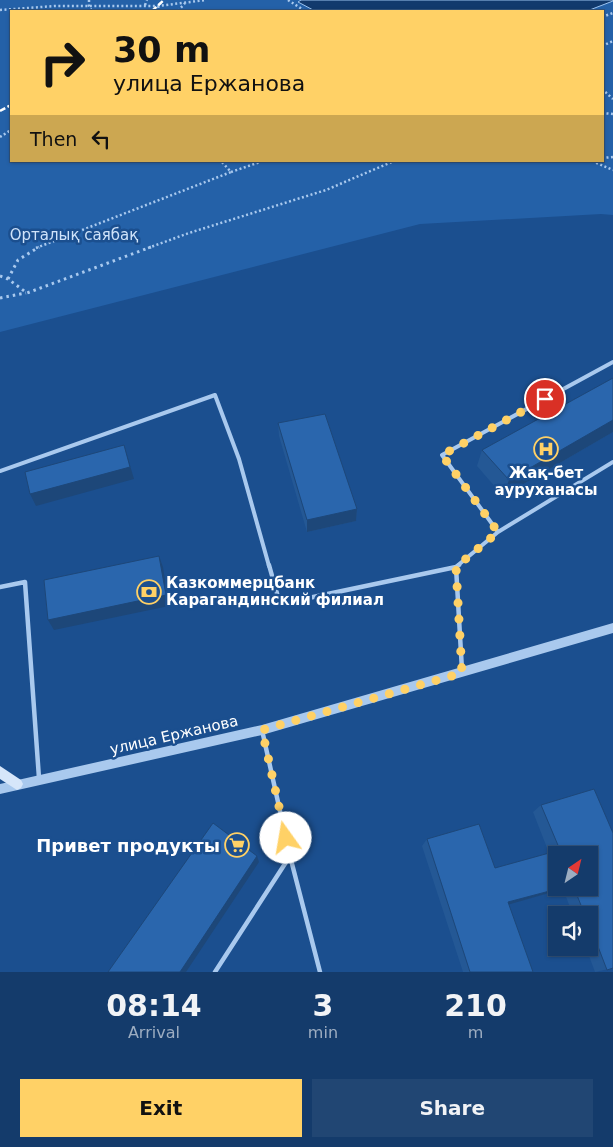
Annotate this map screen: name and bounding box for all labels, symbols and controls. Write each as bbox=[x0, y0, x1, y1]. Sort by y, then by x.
icon: right bbox=[30, 30, 95, 95]
text: 30 m bbox=[113, 30, 210, 70]
text: улица Ержанова bbox=[113, 71, 305, 96]
icon: left bbox=[87, 125, 115, 153]
text: Then bbox=[30, 128, 77, 150]
park label: Орталық саябақ bbox=[10, 226, 138, 244]
pin bbox=[524, 378, 566, 420]
icon: arrive bbox=[531, 385, 559, 413]
hospital icon: Жақ-бет ауруханасы bbox=[533, 436, 559, 462]
place label: Жақ-бет ауруханасы bbox=[494, 464, 598, 499]
place label: Казкоммерцбанк Карагандинский филиал bbox=[166, 574, 384, 609]
bank icon: Казкоммерцбанк Карагандинский филиал bbox=[136, 579, 162, 605]
street label: улица Ержанова bbox=[108, 711, 240, 759]
position arrow bbox=[259, 811, 311, 863]
supermarket icon: Привет продукты bbox=[224, 832, 250, 858]
place label: Привет продукты bbox=[36, 835, 220, 856]
north arrow bbox=[548, 846, 598, 896]
map controls bbox=[548, 846, 598, 956]
button: sound bbox=[548, 906, 598, 956]
text: 08:14 bbox=[106, 988, 202, 1023]
text: 3 bbox=[312, 988, 333, 1023]
text: 210 bbox=[444, 988, 507, 1023]
text: Arrival bbox=[128, 1023, 180, 1042]
text: min bbox=[308, 1023, 338, 1042]
text: m bbox=[468, 1023, 483, 1042]
button: Exit bbox=[20, 1079, 302, 1137]
button: Share bbox=[312, 1079, 593, 1137]

